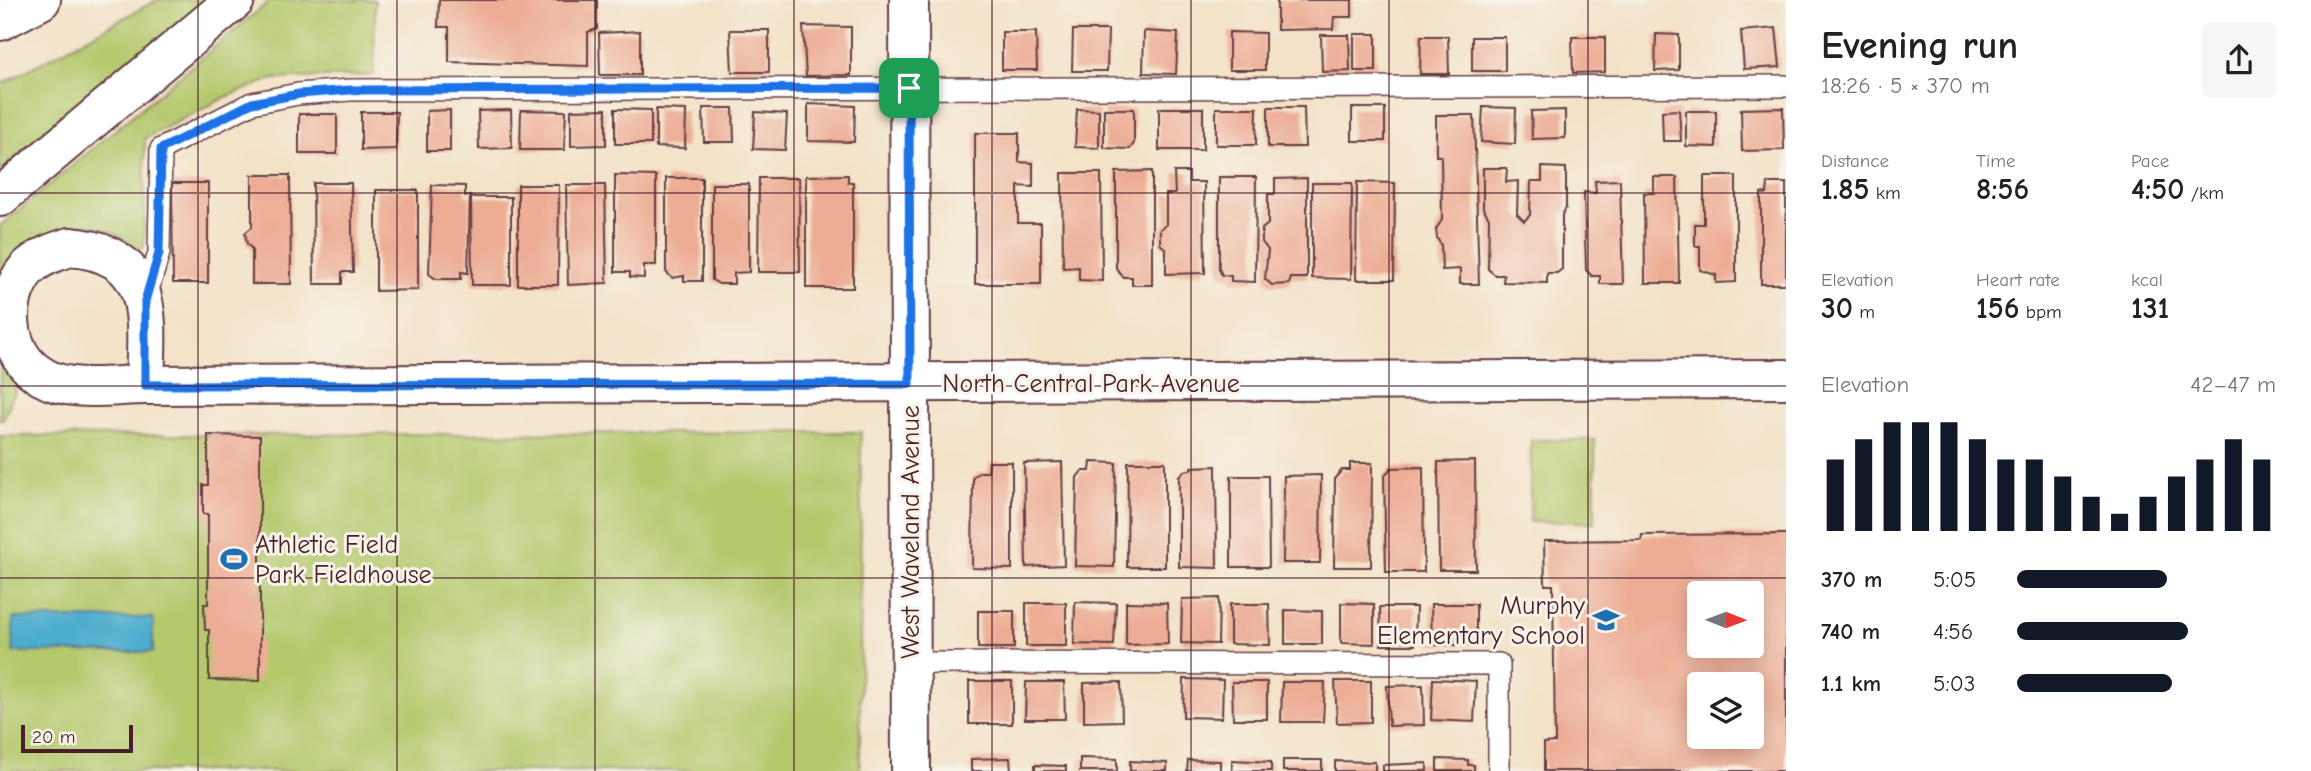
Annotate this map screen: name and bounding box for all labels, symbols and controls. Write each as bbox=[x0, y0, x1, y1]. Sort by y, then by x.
button: share bbox=[2202, 23, 2276, 97]
text: Evening run bbox=[1821, 24, 2018, 68]
pin bbox=[879, 58, 939, 118]
icon: arrive bbox=[890, 69, 928, 107]
text: 18:26 · 5 × 370 m bbox=[1821, 72, 1990, 99]
text: Distance bbox=[1821, 150, 1889, 172]
text: Time bbox=[1976, 150, 2015, 172]
text: Pace bbox=[2131, 150, 2169, 172]
text: 1.85 bbox=[1821, 172, 1870, 207]
text: 8:56 bbox=[1976, 172, 2029, 207]
text: 4:50 bbox=[2131, 172, 2184, 207]
text: km bbox=[1870, 182, 1901, 204]
text: /km bbox=[2184, 182, 2224, 204]
text: Elevation bbox=[1821, 269, 1894, 291]
text: Heart rate bbox=[1976, 269, 2060, 291]
text: kcal bbox=[2131, 269, 2163, 291]
text: 30 bbox=[1821, 291, 1853, 326]
text: 156 bbox=[1976, 291, 2019, 326]
text: 131 bbox=[2131, 291, 2169, 326]
text: m bbox=[1853, 301, 1875, 323]
text: bpm bbox=[2019, 301, 2062, 323]
street label: North Central Park Avenue bbox=[942, 369, 1240, 399]
text: Elevation bbox=[1821, 371, 1909, 398]
text: 42–47 m bbox=[2190, 371, 2276, 398]
street label: West Waveland Avenue bbox=[896, 405, 926, 659]
place label: Athletic Field Park Fieldhouse bbox=[255, 530, 432, 590]
sports icon: Athletic Field Park Fieldhouse bbox=[219, 544, 249, 574]
text: 370 m bbox=[1821, 566, 1882, 593]
text: 5:05 bbox=[1933, 566, 1976, 593]
north arrow bbox=[1687, 581, 1764, 658]
map controls bbox=[1687, 581, 1764, 749]
place label: Murphy Elementary School bbox=[1377, 591, 1585, 651]
school or university icon: Murphy Elementary School bbox=[1591, 605, 1621, 635]
text: 740 m bbox=[1821, 618, 1880, 645]
text: 4:56 bbox=[1933, 618, 1973, 645]
text: 1.1 km bbox=[1821, 670, 1881, 697]
text: 5:03 bbox=[1933, 670, 1975, 697]
button: layers bbox=[1687, 672, 1764, 749]
scale bar bbox=[21, 722, 133, 754]
text: 20 m bbox=[32, 726, 76, 748]

